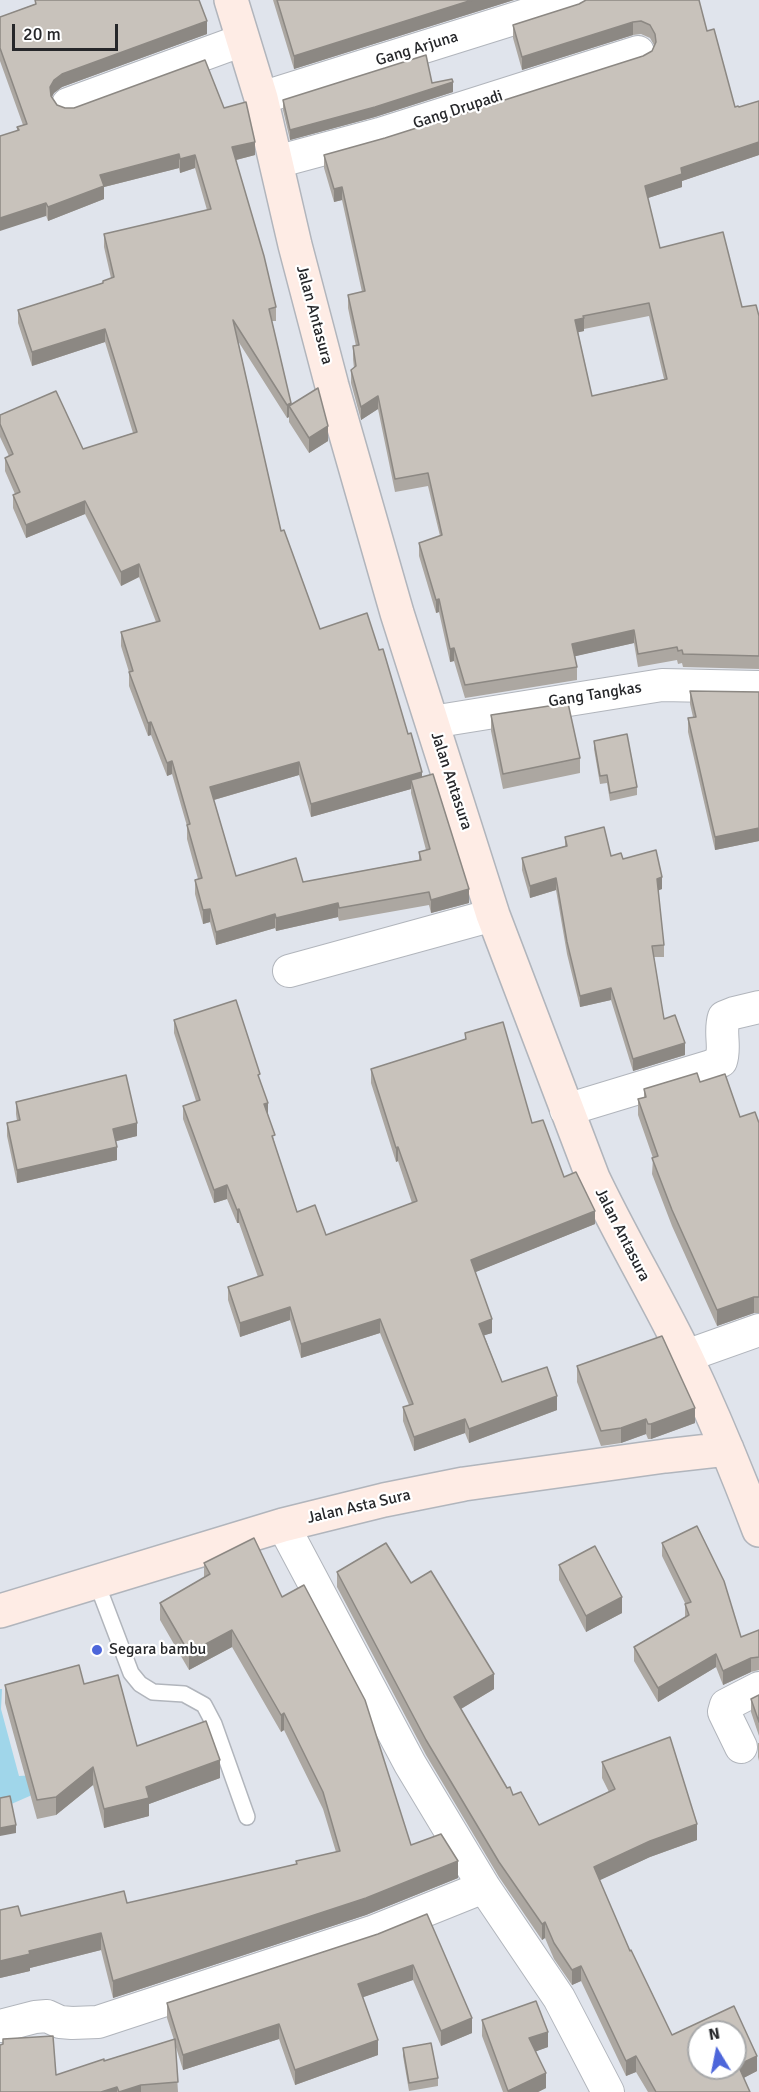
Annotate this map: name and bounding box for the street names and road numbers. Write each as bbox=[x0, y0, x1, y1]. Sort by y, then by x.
street label: Gang Arjuna bbox=[374, 27, 460, 71]
street label: Gang Drupadi bbox=[411, 86, 505, 134]
street label: Jalan Antasura bbox=[292, 263, 336, 367]
street label: Gang Tangkas bbox=[547, 678, 643, 712]
street label: Jalan Antasura bbox=[426, 730, 476, 832]
street label: Jalan Antasura bbox=[590, 1185, 654, 1285]
street label: Jalan Asta Sura bbox=[305, 1486, 413, 1528]

